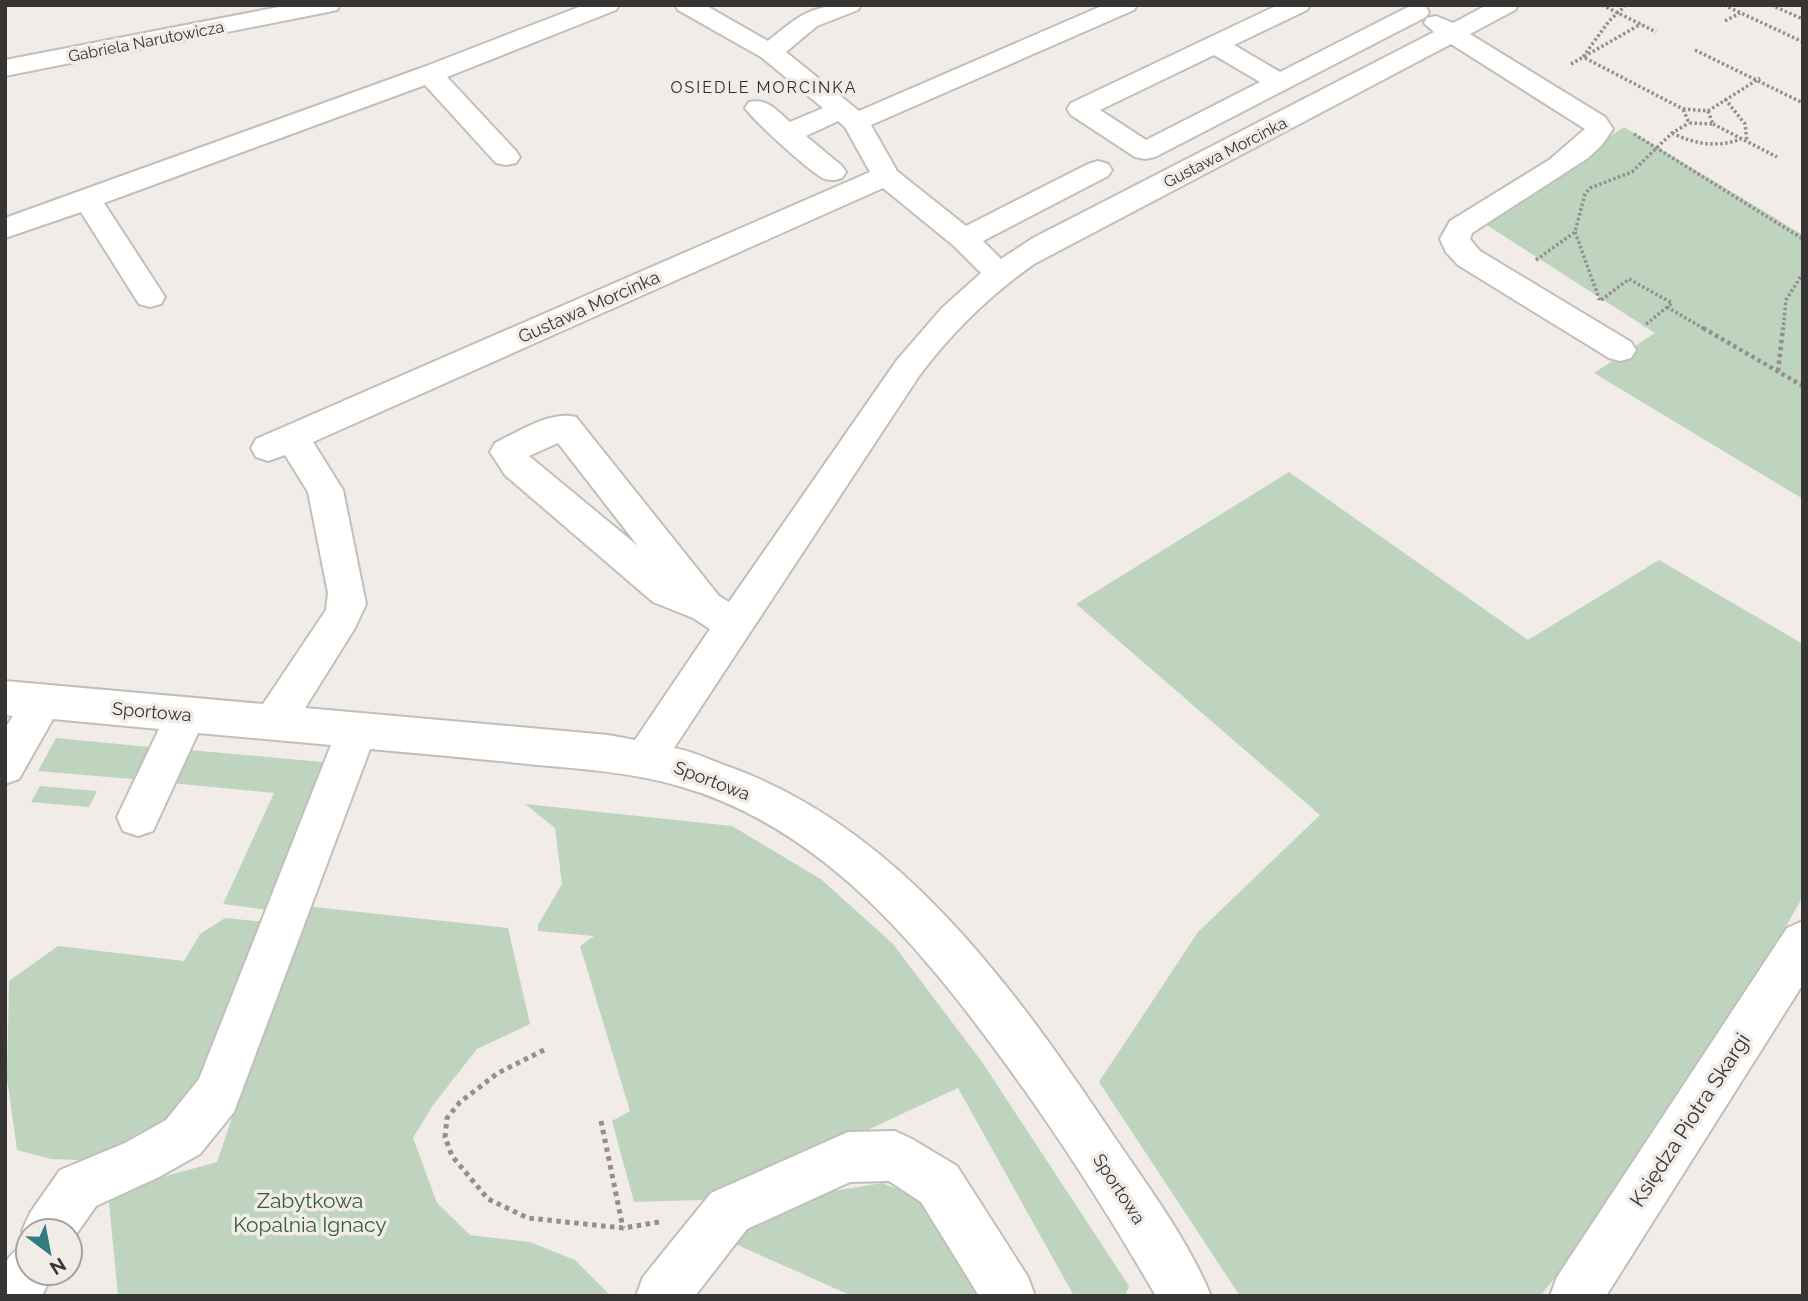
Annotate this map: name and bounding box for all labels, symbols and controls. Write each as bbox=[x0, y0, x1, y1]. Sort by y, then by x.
street label: Gabriela Narutowicza bbox=[67, 17, 226, 66]
district label: OSIEDLE MORCINKA bbox=[671, 78, 857, 97]
street label: Gustawa Morcinka bbox=[1160, 113, 1290, 192]
street label: Gustawa Morcinka bbox=[515, 266, 663, 347]
street label: Sportowa bbox=[112, 698, 193, 725]
street label: Sportowa bbox=[671, 756, 753, 805]
street label: Księdza Piotra Skargi bbox=[1624, 1028, 1755, 1211]
street label: Sportowa bbox=[1089, 1150, 1150, 1228]
park label: Zabytkowa Kopalnia Ignacy bbox=[233, 1188, 387, 1237]
north arrow bbox=[14, 1217, 84, 1287]
text: N bbox=[46, 1253, 70, 1280]

